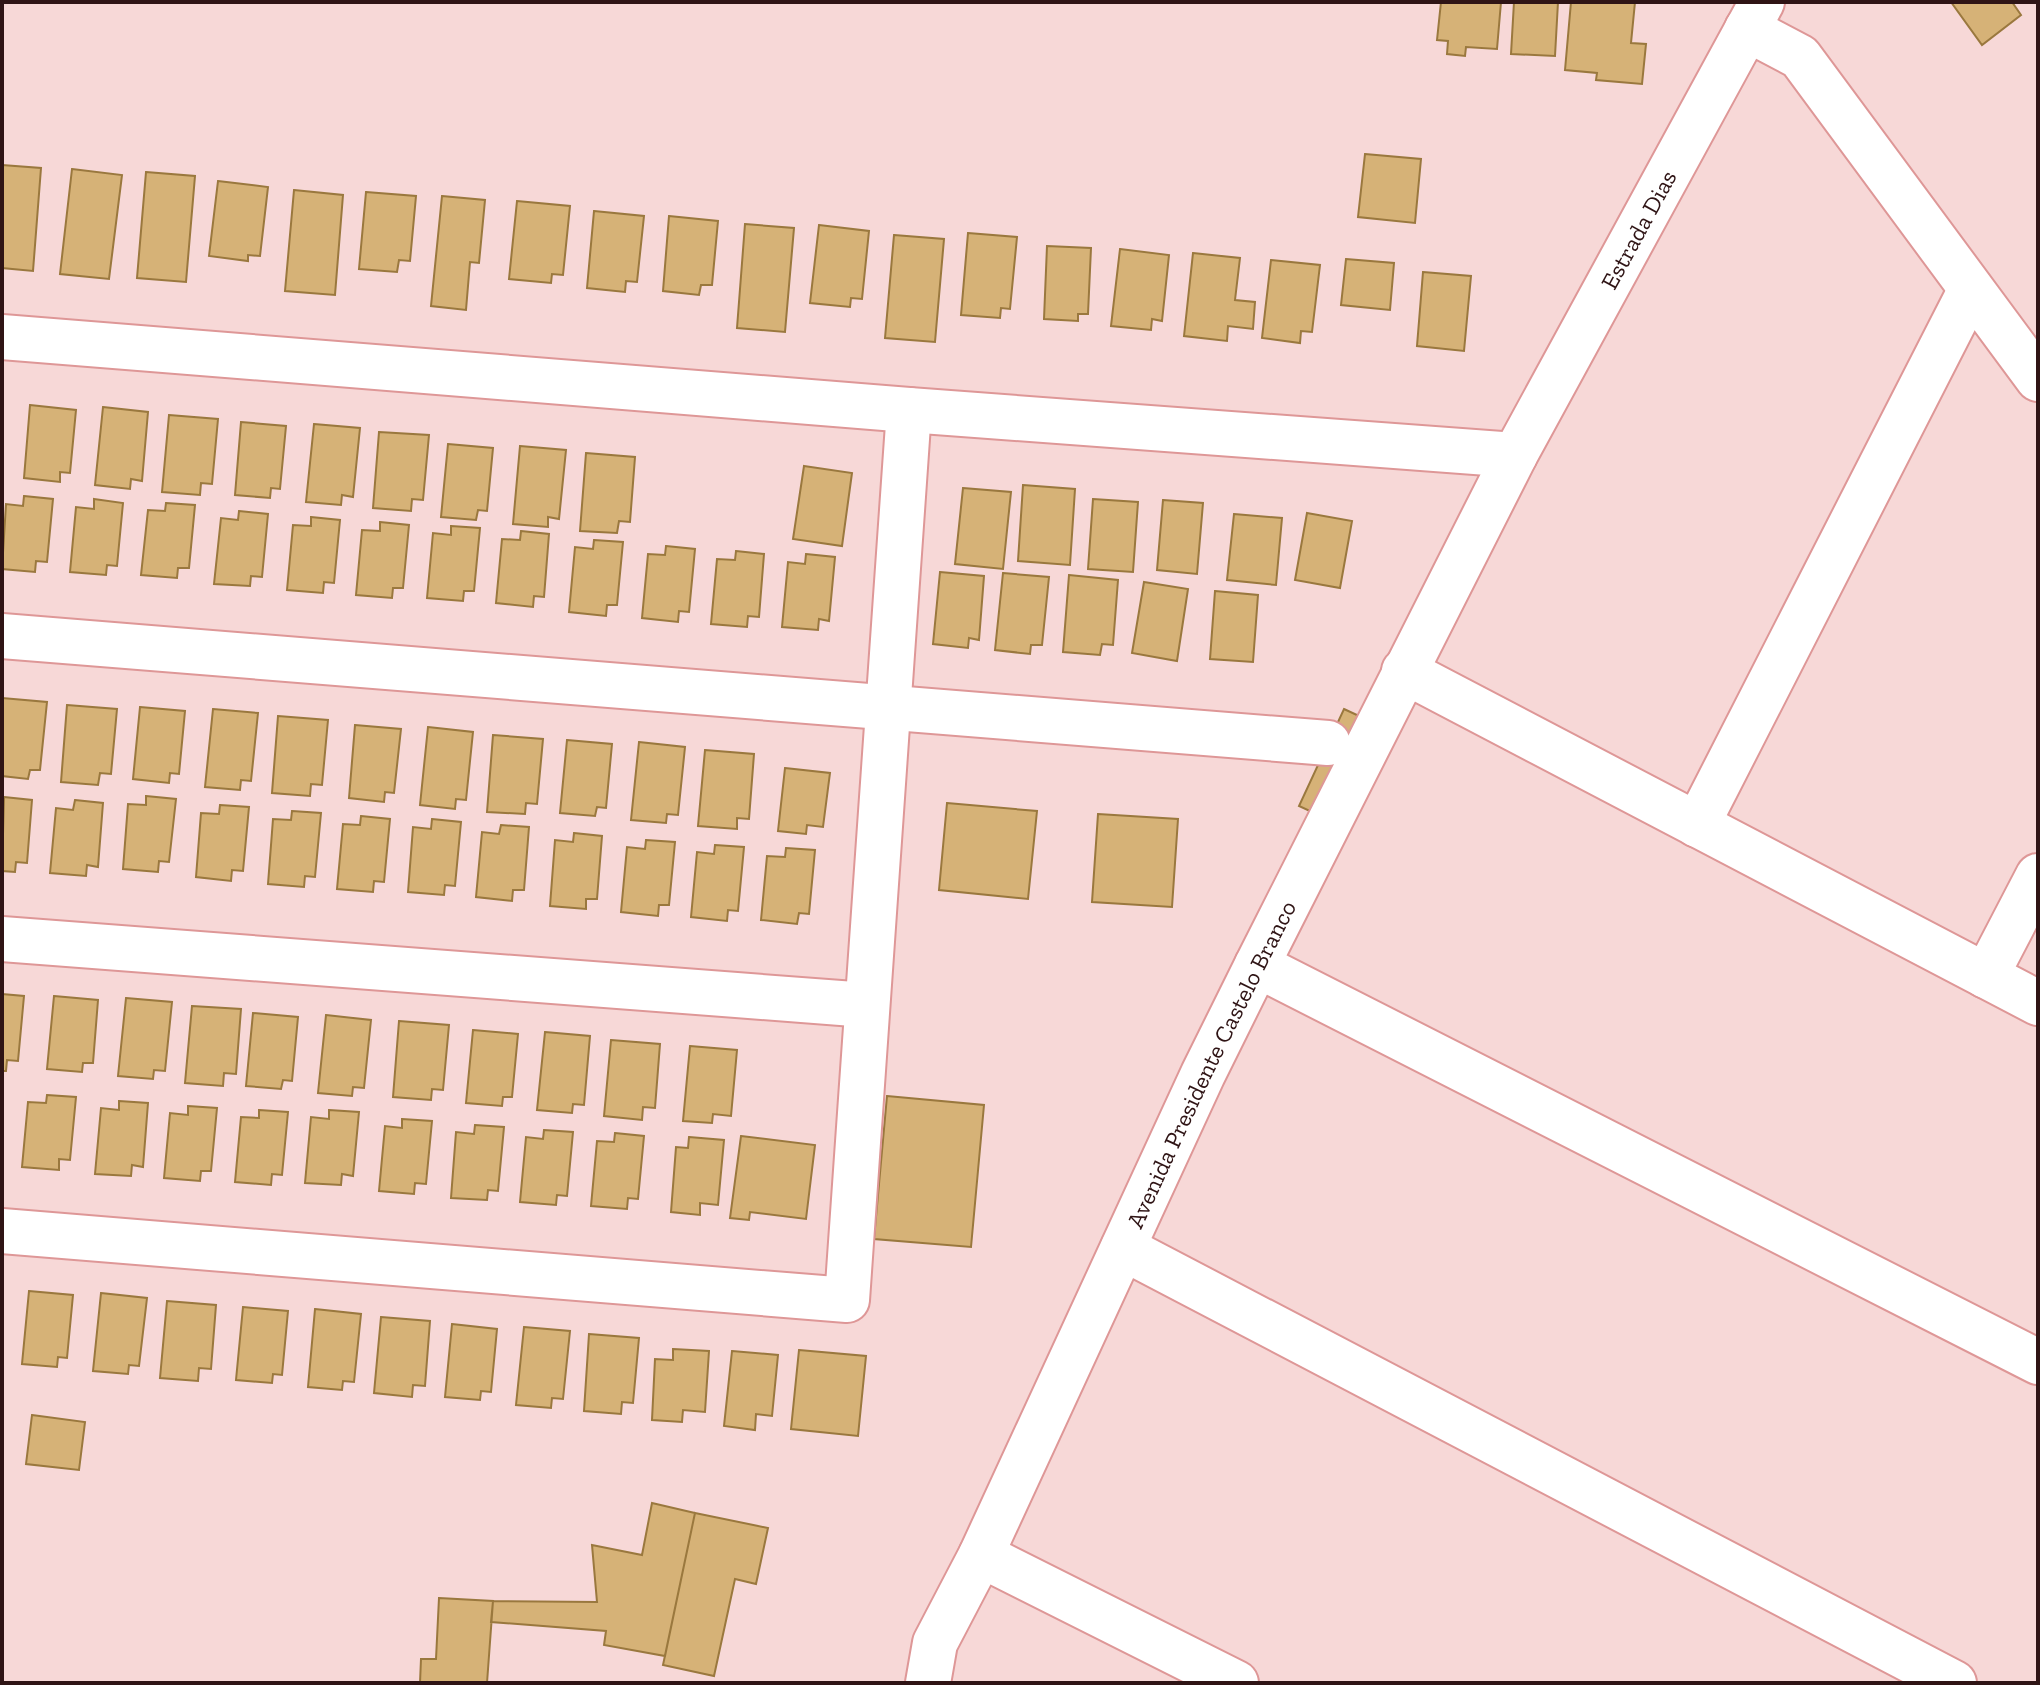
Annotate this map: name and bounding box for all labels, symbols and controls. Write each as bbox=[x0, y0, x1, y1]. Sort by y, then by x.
street label: Estrada Dias bbox=[1594, 165, 1682, 294]
street label: Avenida Presidente Castelo Branco bbox=[1120, 895, 1302, 1232]

